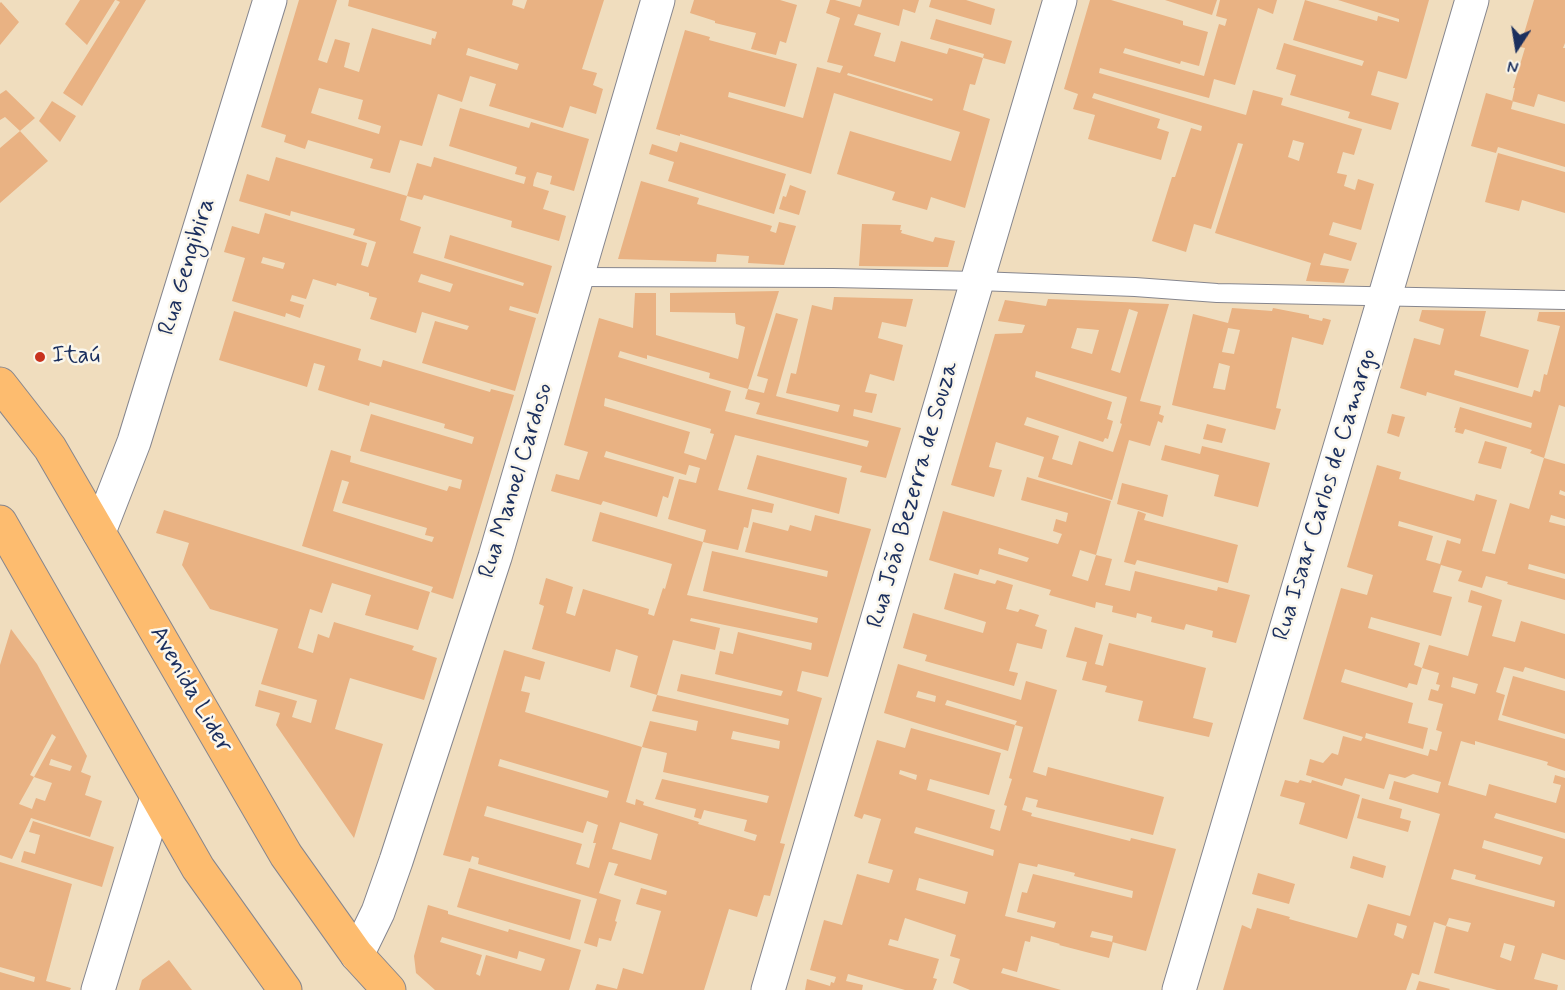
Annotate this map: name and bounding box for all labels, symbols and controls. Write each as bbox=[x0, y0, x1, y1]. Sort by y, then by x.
north arrow bbox=[1487, 18, 1547, 78]
text: N bbox=[1506, 55, 1521, 77]
street label: Rua Gengibira bbox=[154, 195, 222, 339]
place label: Itaú bbox=[52, 343, 100, 371]
street label: Rua Isaar Carlos de Camargo bbox=[1268, 346, 1384, 644]
marker: Itaú bbox=[33, 350, 47, 364]
street label: Rua João Bezerra de Souza bbox=[862, 358, 966, 632]
street label: Rua Manoel Cardoso bbox=[474, 380, 560, 582]
street label: Avenida Lider bbox=[142, 622, 238, 758]

